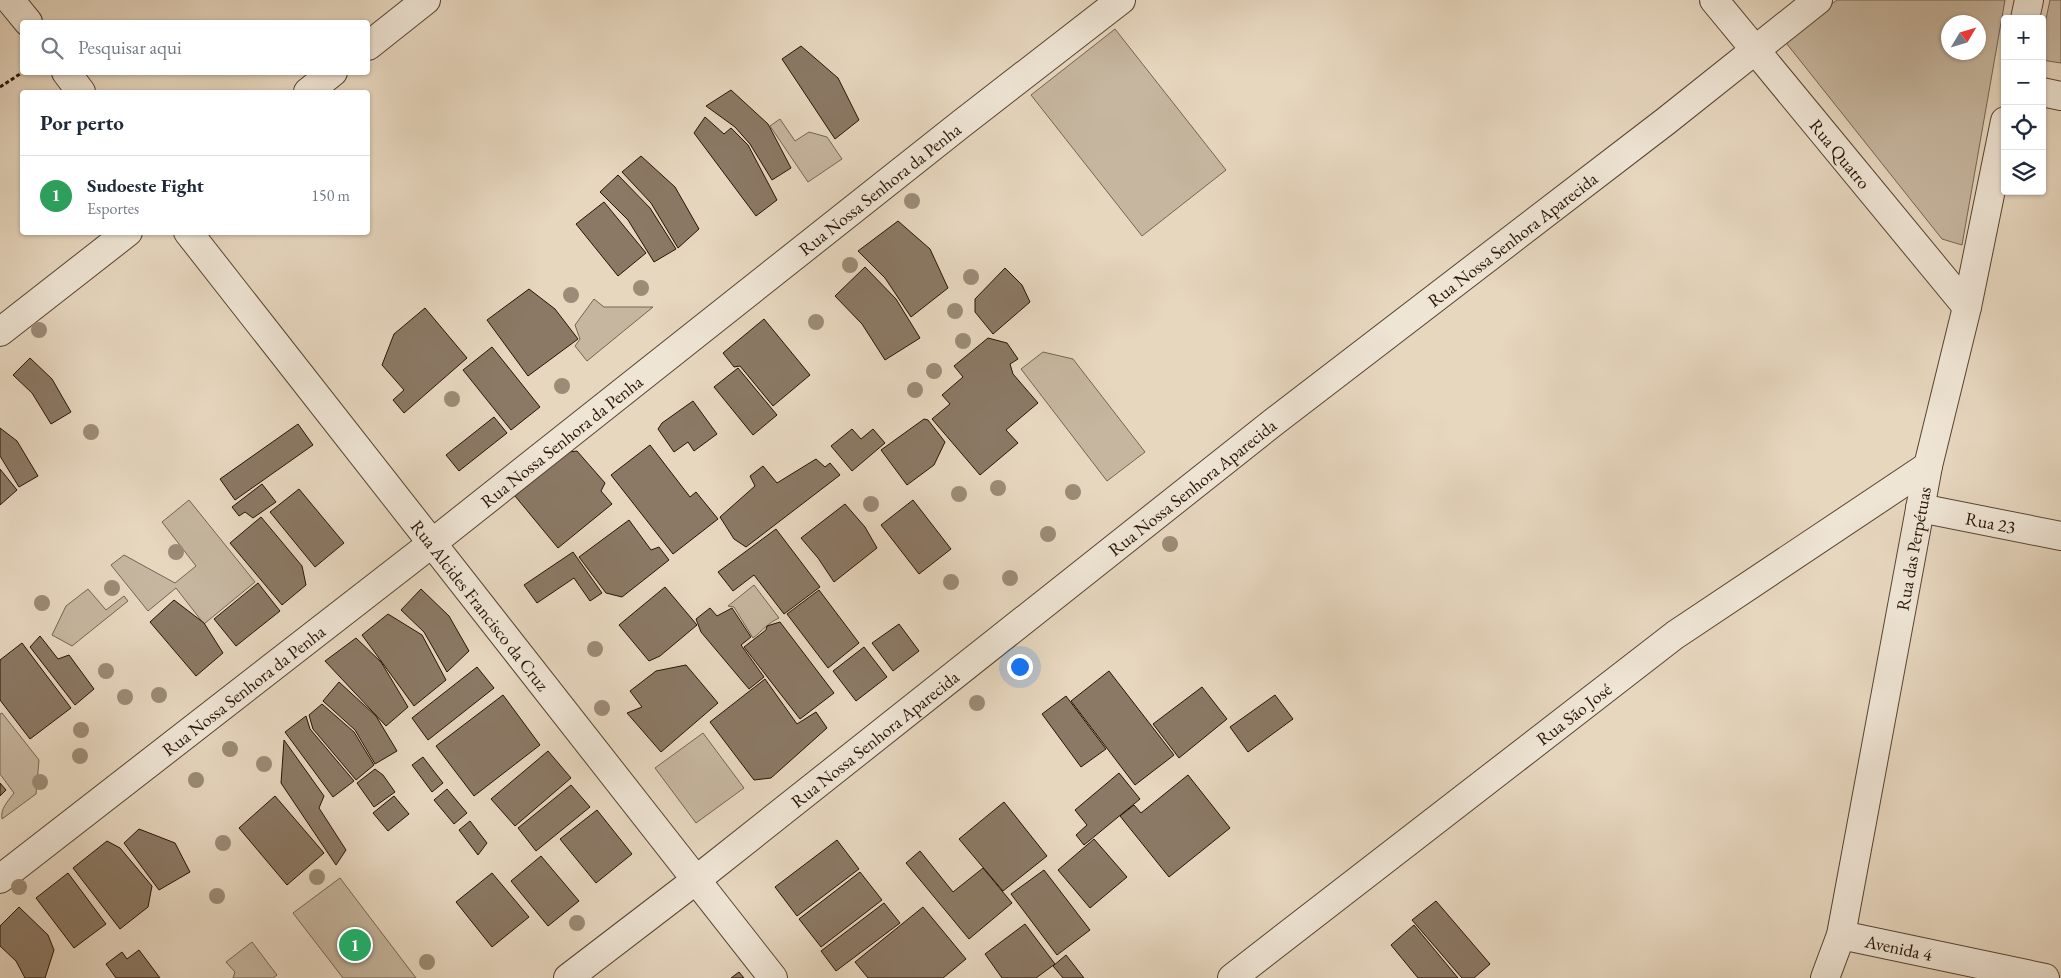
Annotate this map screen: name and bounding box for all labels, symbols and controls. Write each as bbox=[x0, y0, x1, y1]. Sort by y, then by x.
north arrow bbox=[1941, 15, 1986, 60]
map controls bbox=[2001, 15, 2046, 195]
button: + bbox=[2001, 15, 2046, 60]
search box bbox=[20, 20, 370, 75]
icon: search bbox=[38, 34, 66, 62]
text: Pesquisar aqui bbox=[78, 35, 182, 60]
button: − bbox=[2001, 60, 2046, 105]
button: locate bbox=[2001, 105, 2046, 150]
text: Por perto bbox=[40, 109, 124, 136]
street label: Rua Quatro bbox=[1805, 114, 1876, 193]
street label: Rua Nossa Senhora da Penha bbox=[794, 117, 966, 260]
button: layers bbox=[2001, 150, 2046, 195]
street label: Rua Nossa Senhora Aparecida bbox=[1423, 166, 1602, 312]
text: Sudoeste Fight bbox=[87, 173, 204, 198]
text: 1 bbox=[52, 185, 60, 206]
text: 150 m bbox=[311, 185, 350, 206]
text: Esportes bbox=[87, 198, 139, 219]
street label: Rua Nossa Senhora da Penha bbox=[475, 369, 648, 512]
street label: Rua Nossa Senhora Aparecida bbox=[1103, 413, 1281, 561]
street label: Rua das Perpétuas bbox=[1890, 485, 1935, 612]
street label: Rua 23 bbox=[1964, 506, 2018, 538]
street label: Rua Alcides Francisco da Cruz bbox=[406, 515, 555, 695]
street label: Rua Nossa Senhora da Penha bbox=[157, 619, 330, 761]
your location bbox=[1007, 654, 1033, 680]
street label: Rua Nossa Senhora Aparecida bbox=[786, 664, 964, 812]
street label: Rua São José bbox=[1531, 677, 1616, 750]
pin: 1 bbox=[339, 926, 371, 964]
street label: Avenida 4 bbox=[1862, 929, 1935, 966]

